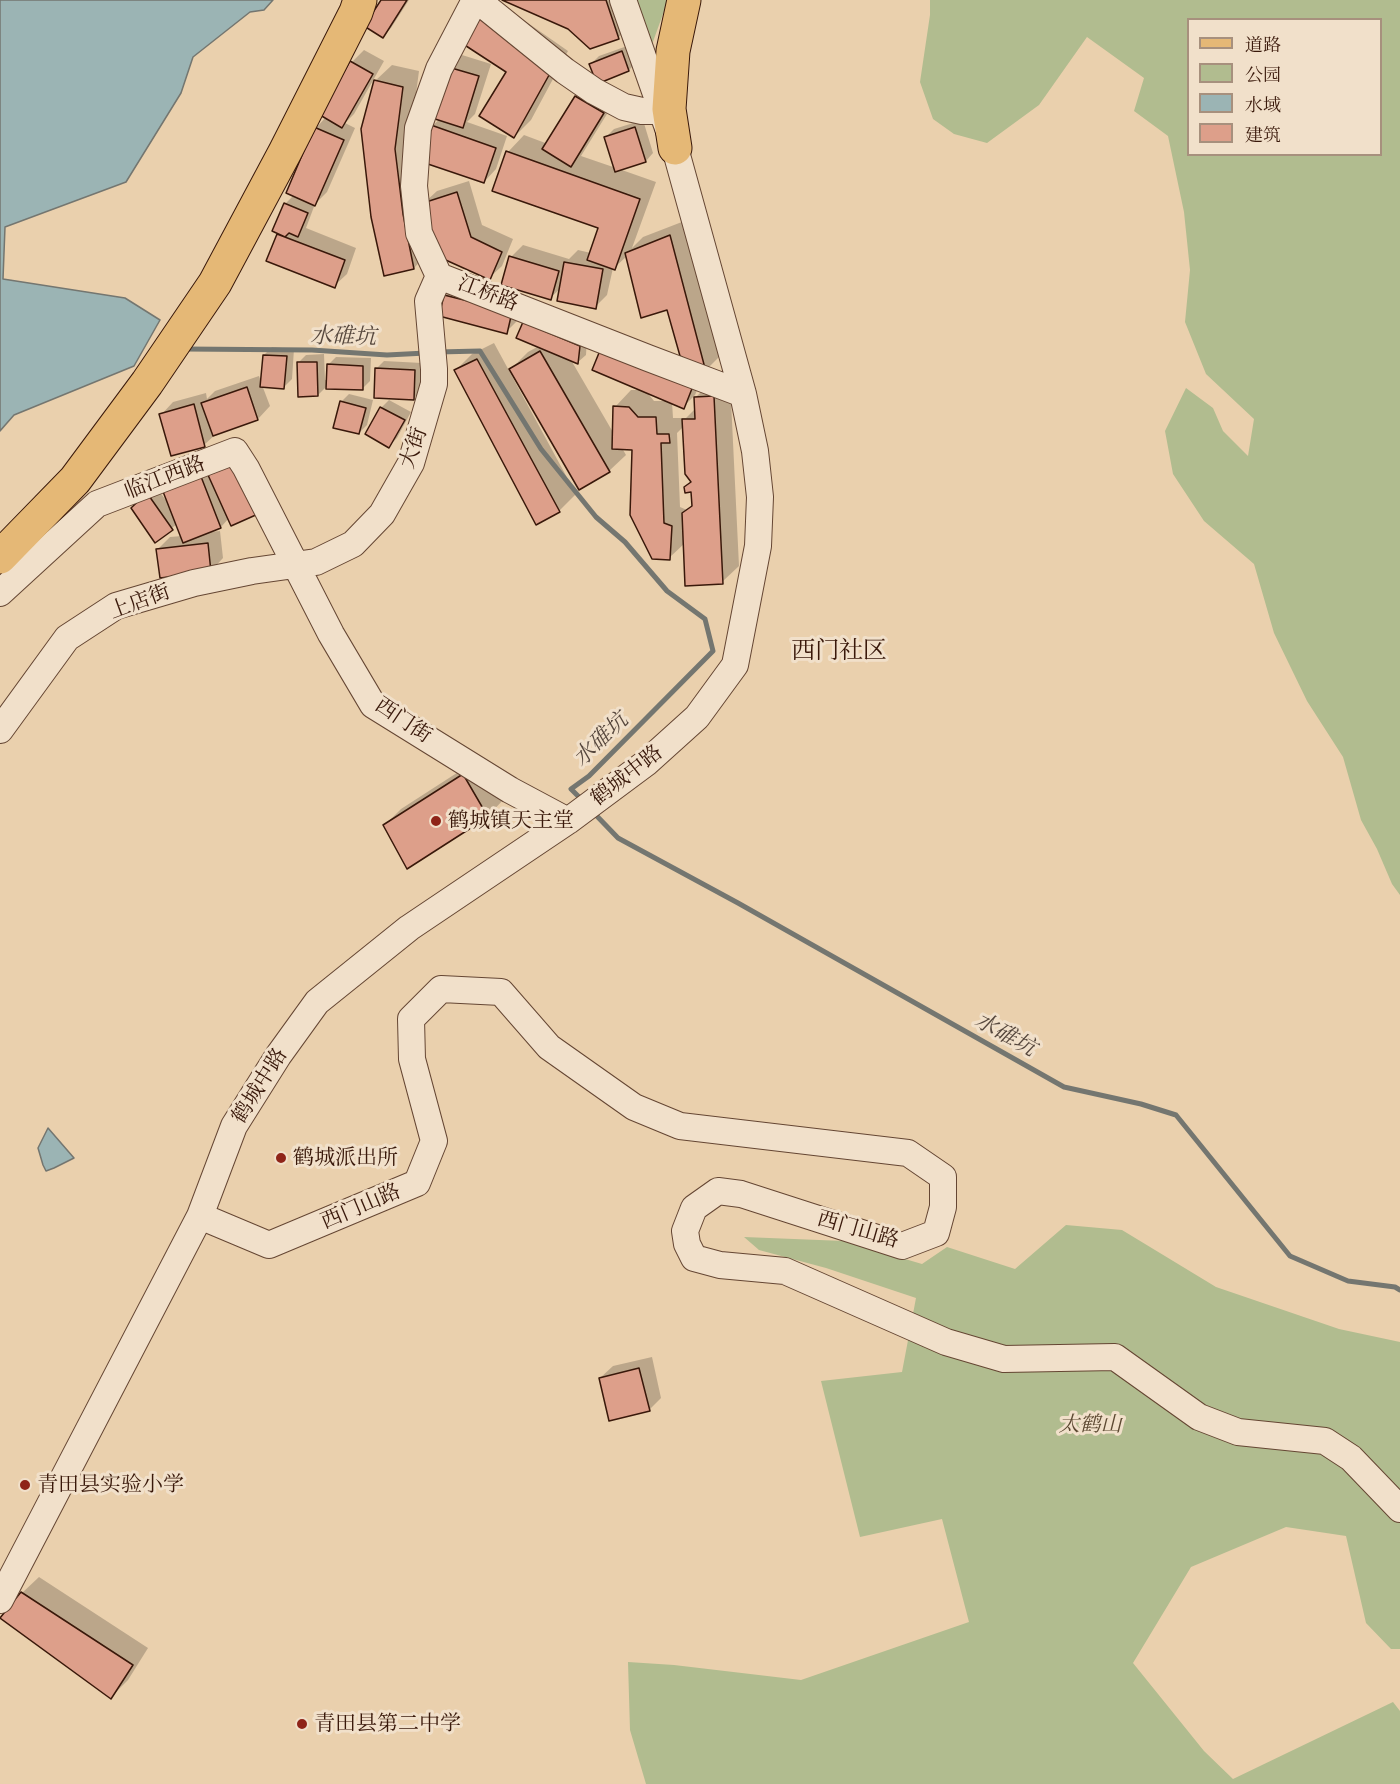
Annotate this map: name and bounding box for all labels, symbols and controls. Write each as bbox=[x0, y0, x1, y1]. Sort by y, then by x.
legend bbox=[1187, 18, 1382, 156]
text: 道路 bbox=[1245, 33, 1281, 56]
text: 公园 bbox=[1245, 63, 1281, 86]
text: 水域 bbox=[1245, 93, 1281, 116]
text: 建筑 bbox=[1245, 123, 1281, 146]
street label: 江桥路 bbox=[454, 271, 522, 317]
water label: 水碓坑 bbox=[310, 323, 376, 351]
street label: 大街 bbox=[395, 424, 433, 472]
street label: 临江西路 bbox=[121, 451, 209, 505]
street label: 上店街 bbox=[106, 579, 174, 625]
district label: 西门社区 bbox=[791, 637, 887, 665]
street label: 西门街 bbox=[370, 693, 436, 749]
water label: 水碓坑 bbox=[568, 708, 634, 772]
street label: 鹤城中路 bbox=[586, 740, 668, 812]
place label: 鹤城镇天主堂 bbox=[448, 808, 574, 834]
marker: 鹤城镇天主堂 bbox=[429, 814, 443, 828]
water label: 水碓坑 bbox=[970, 1007, 1040, 1063]
street label: 鹤城中路 bbox=[227, 1044, 293, 1128]
place label: 鹤城派出所 bbox=[293, 1145, 398, 1171]
marker: 鹤城派出所 bbox=[274, 1151, 288, 1165]
street label: 西门山路 bbox=[317, 1179, 405, 1235]
street label: 西门山路 bbox=[814, 1206, 902, 1254]
park label: 太鹤山 bbox=[1059, 1412, 1121, 1438]
place label: 青田县实验小学 bbox=[37, 1472, 184, 1498]
marker: 青田县实验小学 bbox=[18, 1478, 32, 1492]
place label: 青田县第二中学 bbox=[314, 1711, 461, 1737]
marker: 青田县第二中学 bbox=[295, 1717, 309, 1731]

